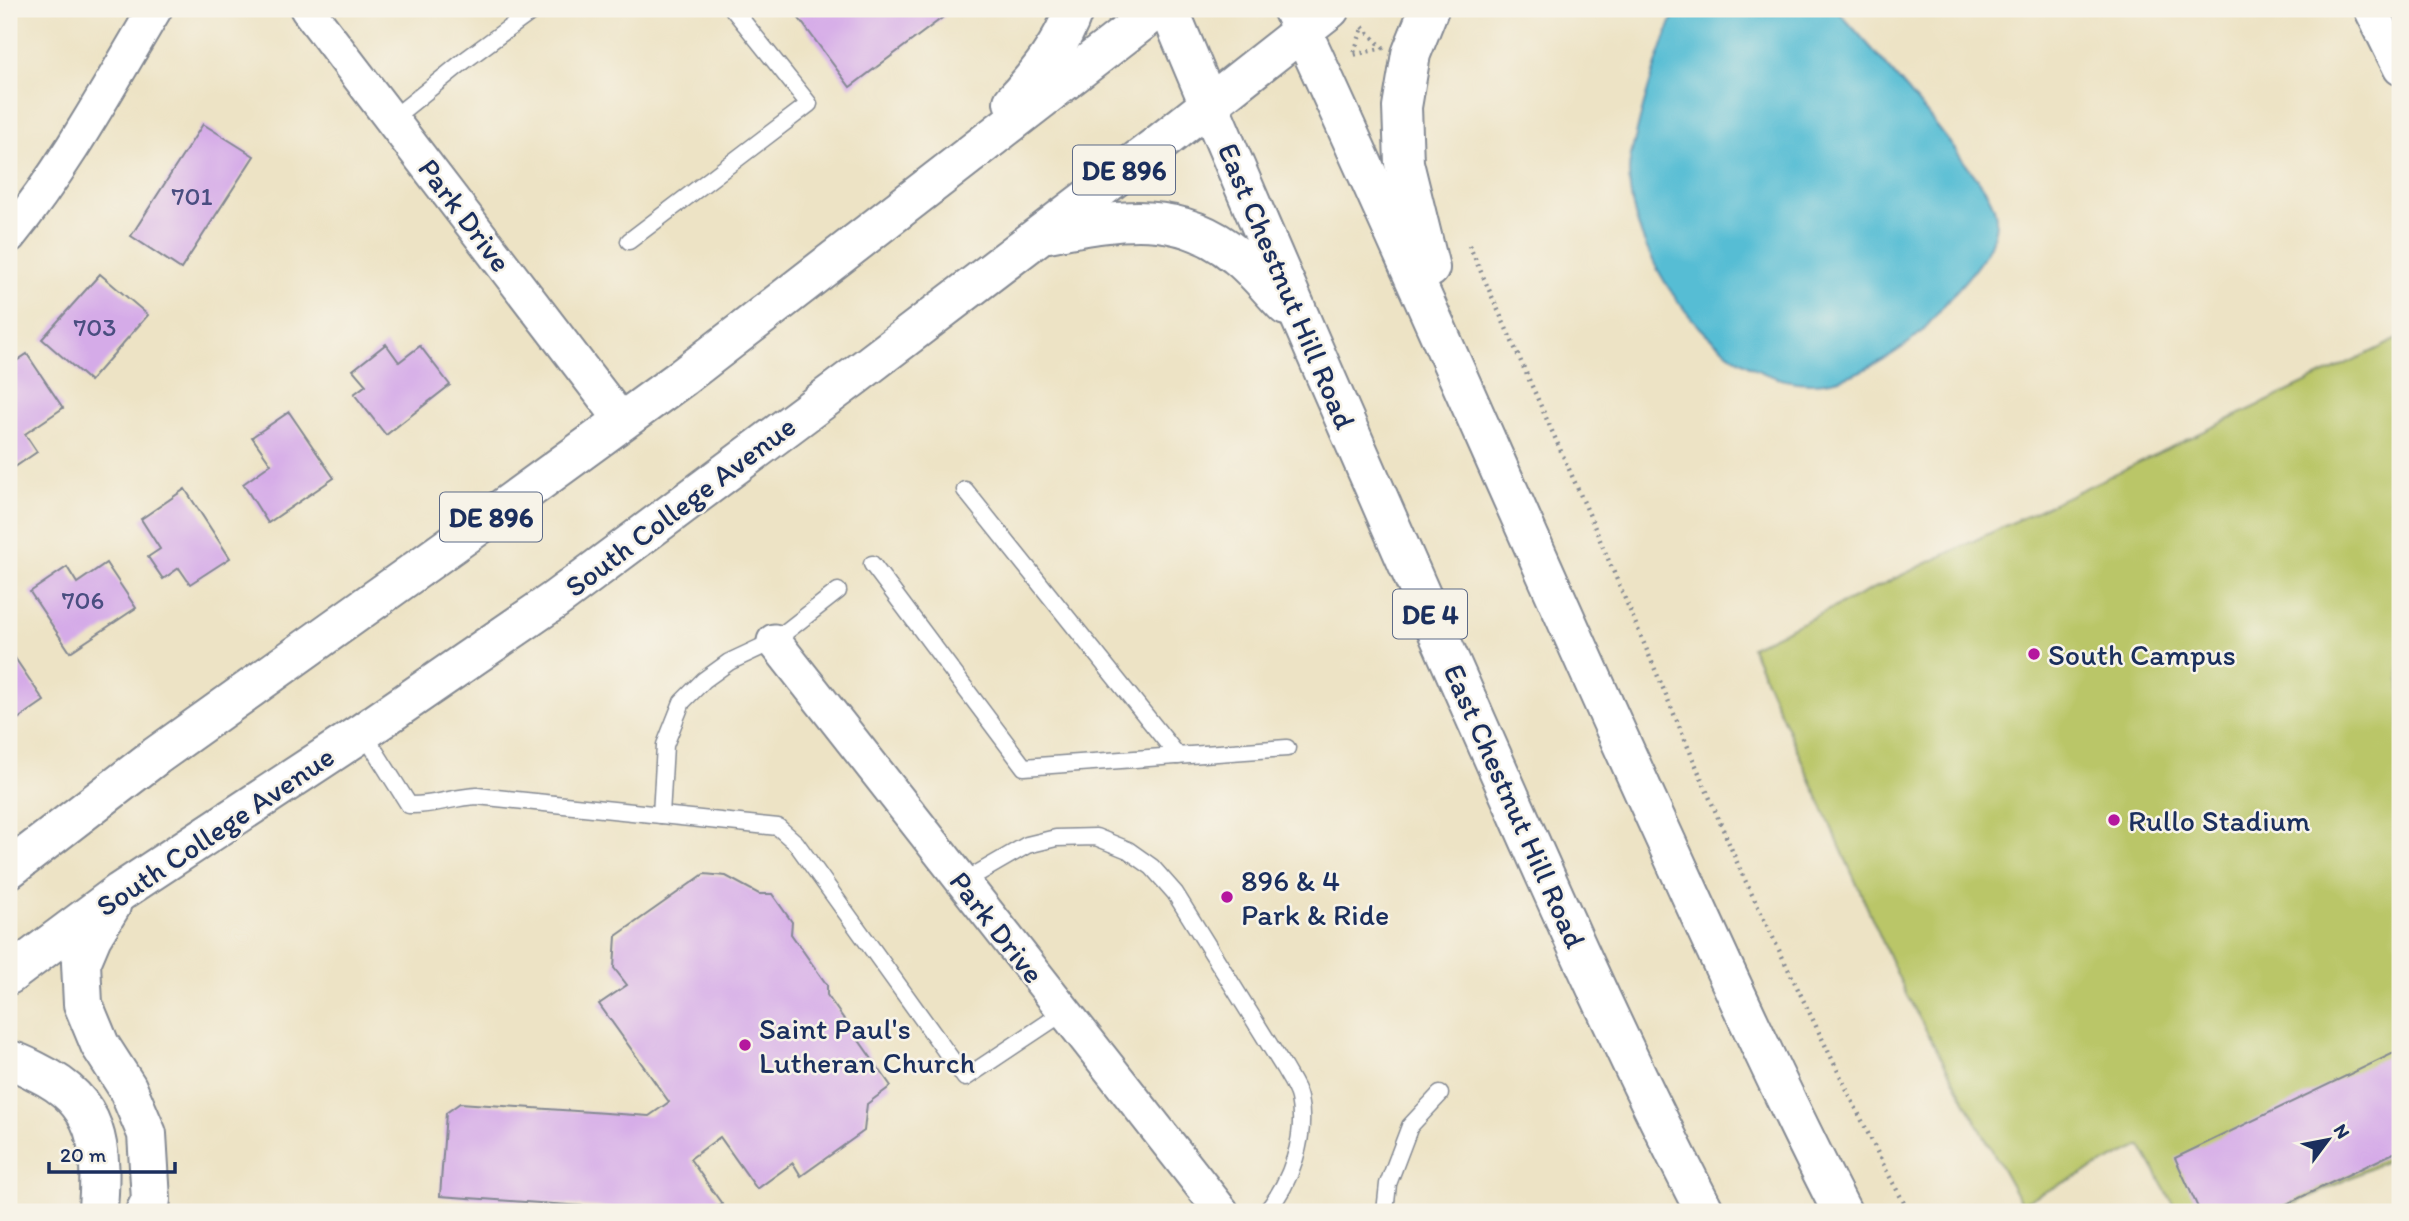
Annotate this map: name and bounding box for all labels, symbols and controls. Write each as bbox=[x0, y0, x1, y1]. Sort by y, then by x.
street label: East Chestnut Hill Road bbox=[1210, 137, 1364, 435]
road number: DE 896 bbox=[1073, 146, 1175, 194]
street label: Park Drive bbox=[410, 151, 520, 279]
house number: 701 bbox=[172, 180, 212, 212]
house number: 703 bbox=[73, 311, 117, 343]
street label: South College Avenue bbox=[557, 407, 803, 605]
road number: DE 896 bbox=[440, 492, 542, 542]
house number: 706 bbox=[62, 584, 104, 616]
road number: DE 4 bbox=[1393, 590, 1467, 638]
place label: South Campus bbox=[2048, 636, 2236, 673]
marker: South Campus bbox=[2026, 646, 2042, 662]
street label: East Chestnut Hill Road bbox=[1436, 658, 1595, 954]
street label: South College Avenue bbox=[89, 738, 341, 924]
place label: Rullo Stadium bbox=[2128, 802, 2310, 839]
marker: Rullo Stadium bbox=[2106, 812, 2122, 828]
place label: 896 & 4 Park & Ride bbox=[1241, 862, 1389, 933]
street label: Park Drive bbox=[942, 863, 1052, 991]
marker: 896 & 4 Park & Ride bbox=[1219, 889, 1235, 905]
place label: Saint Paul's Lutheran Church bbox=[759, 1010, 975, 1081]
marker: Saint Paul's Lutheran Church bbox=[737, 1037, 753, 1053]
north arrow bbox=[2294, 1106, 2364, 1176]
text: N bbox=[2329, 1120, 2355, 1143]
scale bar bbox=[49, 1130, 175, 1174]
text: 20 m bbox=[60, 1142, 107, 1167]

